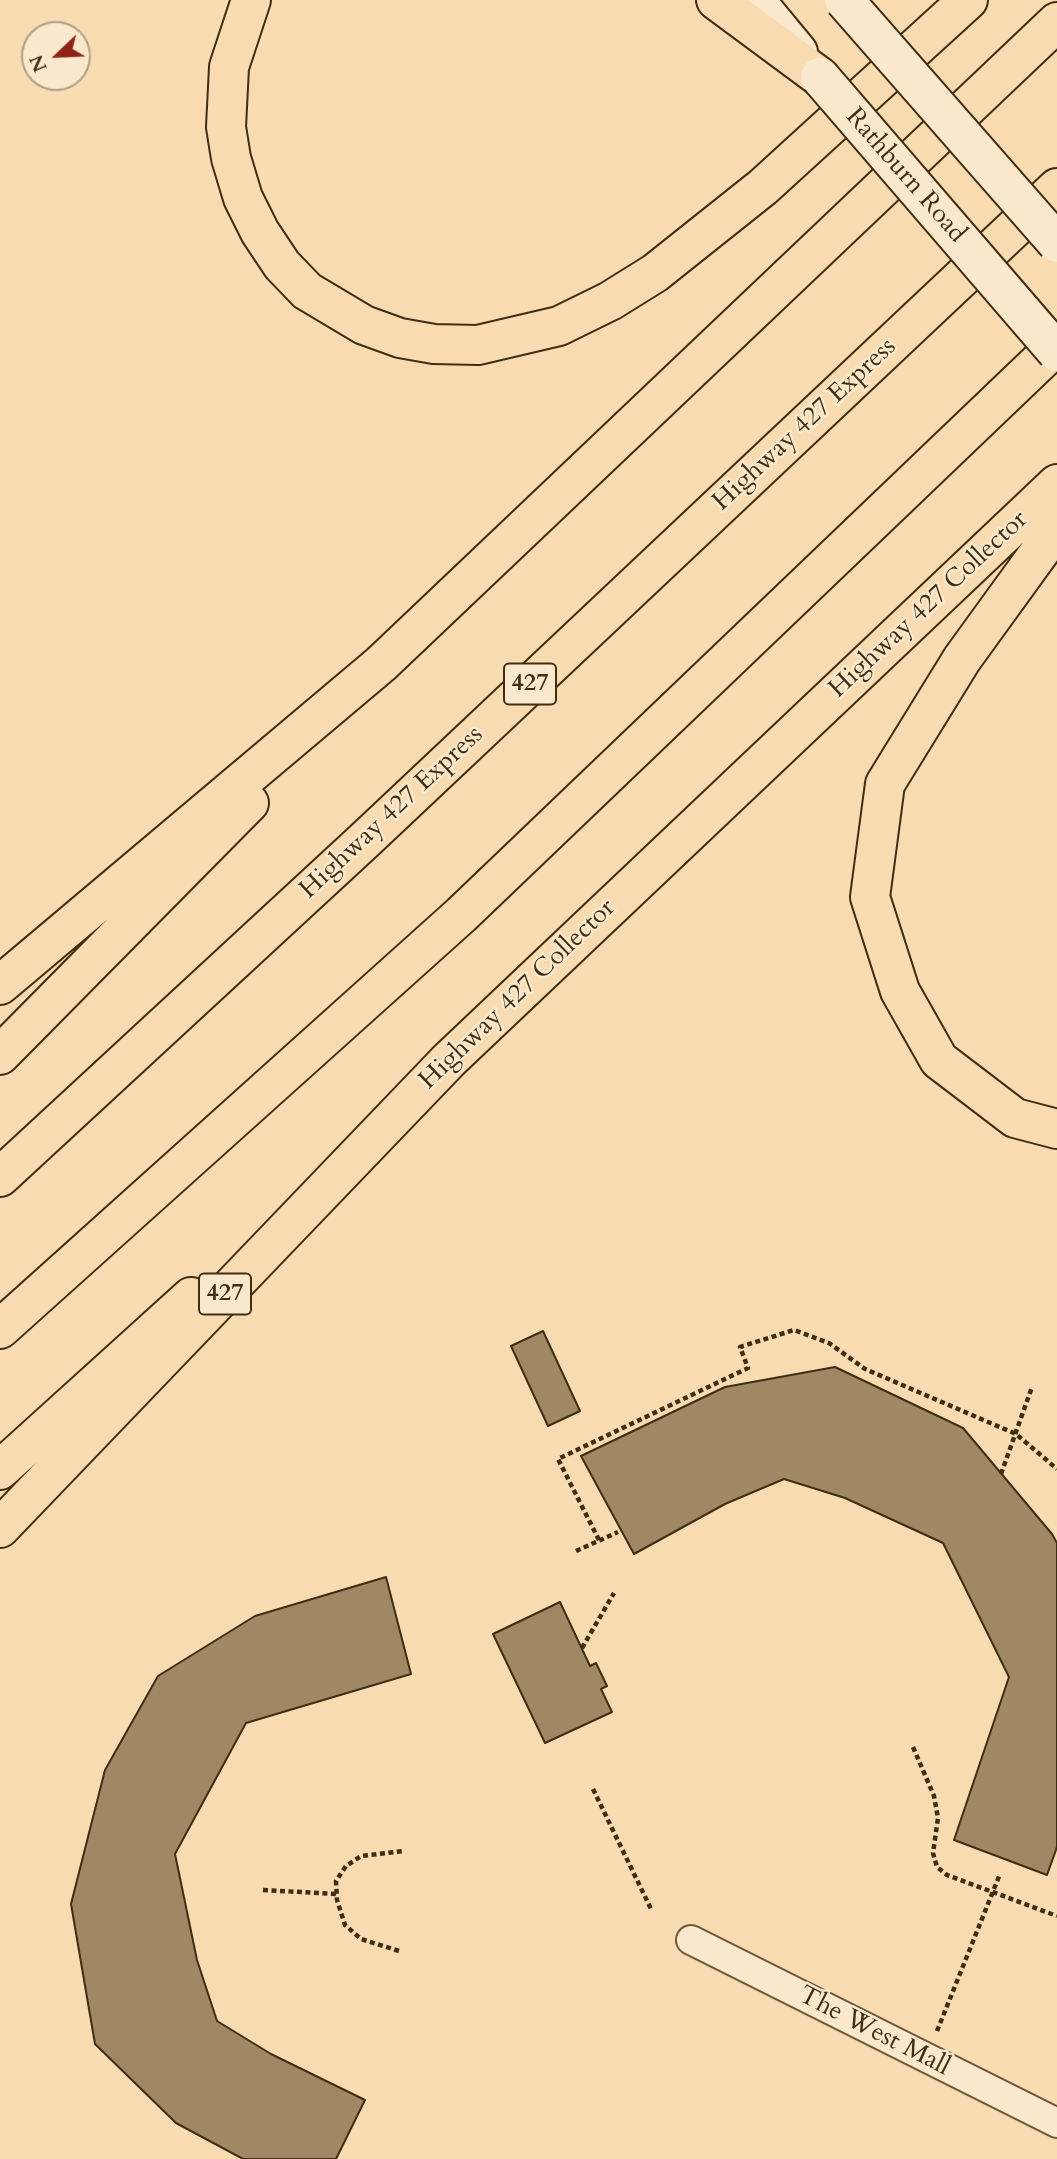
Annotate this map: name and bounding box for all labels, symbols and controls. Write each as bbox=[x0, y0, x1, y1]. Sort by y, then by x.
north arrow bbox=[21, 21, 91, 91]
text: N bbox=[23, 51, 54, 76]
street label: Rathburn Road bbox=[838, 102, 972, 250]
street label: Highway 427 Express bbox=[707, 332, 903, 518]
street label: Highway 427 Collector bbox=[823, 505, 1035, 705]
road number: 427 bbox=[504, 664, 556, 704]
street label: Highway 427 Express bbox=[294, 720, 490, 906]
street label: Highway 427 Collector bbox=[414, 893, 622, 1097]
road number: 427 bbox=[199, 1274, 251, 1314]
street label: The West Mall bbox=[793, 1981, 955, 2083]

